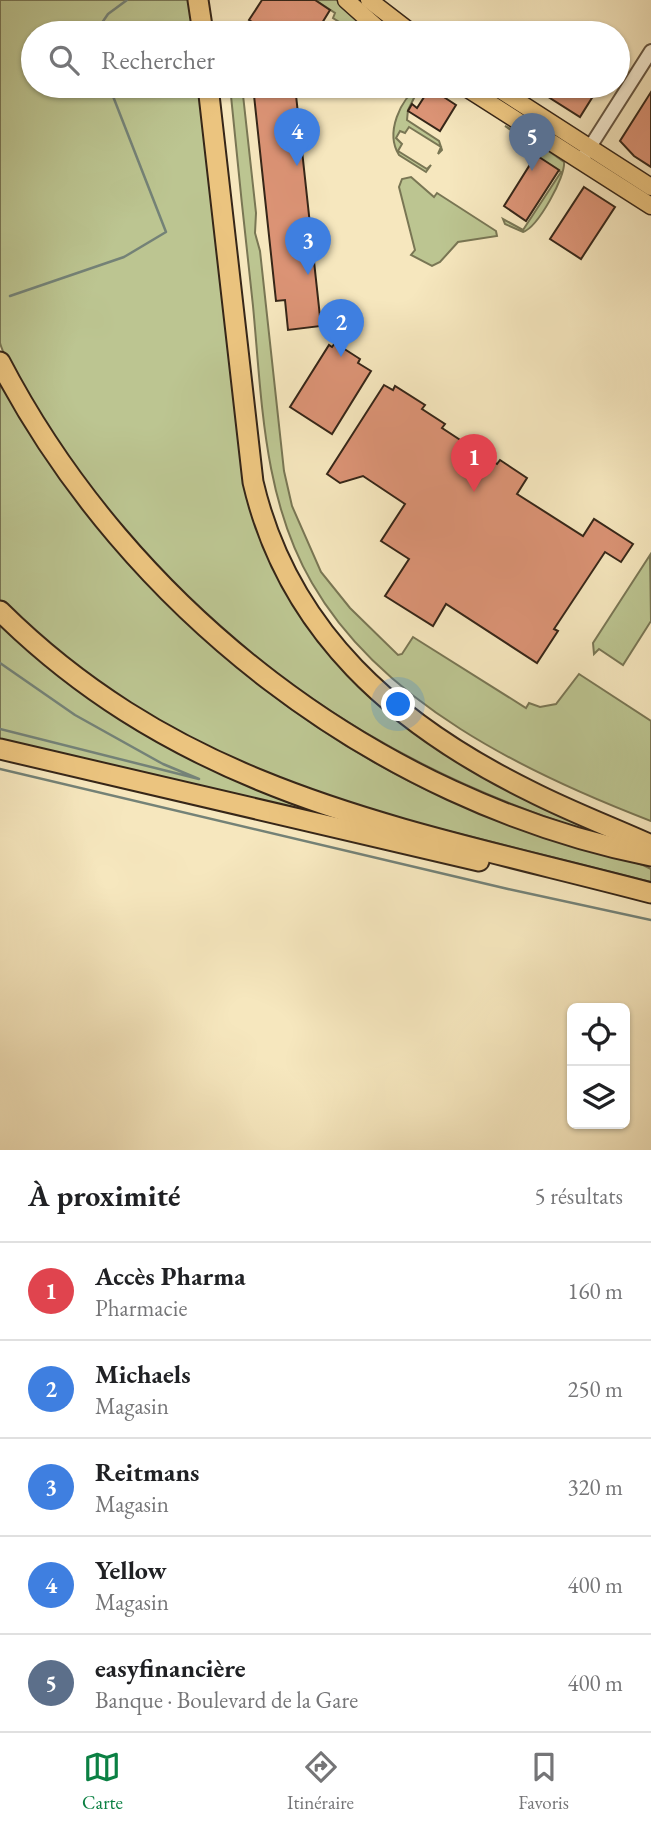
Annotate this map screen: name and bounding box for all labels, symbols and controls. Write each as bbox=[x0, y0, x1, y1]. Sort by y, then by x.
search box bbox=[21, 21, 630, 98]
icon: search bbox=[45, 41, 83, 79]
text: Rechercher bbox=[101, 43, 215, 77]
pin: 4 bbox=[274, 108, 320, 166]
pin: 5 bbox=[509, 113, 555, 171]
pin: 3 bbox=[285, 217, 331, 275]
pin: 2 bbox=[318, 299, 364, 357]
pin: 1 bbox=[451, 434, 497, 492]
your location bbox=[381, 687, 415, 721]
map controls bbox=[567, 1003, 630, 1129]
button: locate bbox=[567, 1003, 630, 1066]
button: layers bbox=[567, 1066, 630, 1129]
text: À proximité bbox=[28, 1176, 180, 1215]
text: 5 résultats bbox=[535, 1181, 623, 1211]
text: Accès Pharma bbox=[95, 1259, 246, 1293]
text: 1 bbox=[45, 1276, 57, 1306]
text: 160 m bbox=[567, 1276, 623, 1306]
text: Pharmacie bbox=[95, 1293, 187, 1323]
text: Michaels bbox=[95, 1357, 191, 1391]
text: 2 bbox=[45, 1374, 57, 1404]
text: 250 m bbox=[567, 1374, 623, 1404]
text: Magasin bbox=[95, 1391, 169, 1421]
text: Reitmans bbox=[95, 1455, 199, 1489]
text: 3 bbox=[45, 1472, 57, 1502]
text: 320 m bbox=[567, 1472, 623, 1502]
text: Magasin bbox=[95, 1489, 169, 1519]
text: Yellow bbox=[95, 1553, 167, 1587]
text: 4 bbox=[45, 1570, 57, 1600]
text: 400 m bbox=[567, 1570, 623, 1600]
text: Magasin bbox=[95, 1587, 169, 1617]
text: easyfinancière bbox=[95, 1651, 246, 1685]
text: 5 bbox=[45, 1668, 57, 1698]
text: 400 m bbox=[567, 1668, 623, 1698]
text: Banque · Boulevard de la Gare bbox=[95, 1685, 358, 1715]
tab: Carte bbox=[82, 1748, 123, 1815]
tab: Itinéraire bbox=[287, 1748, 354, 1815]
tab: Favoris bbox=[518, 1748, 569, 1815]

